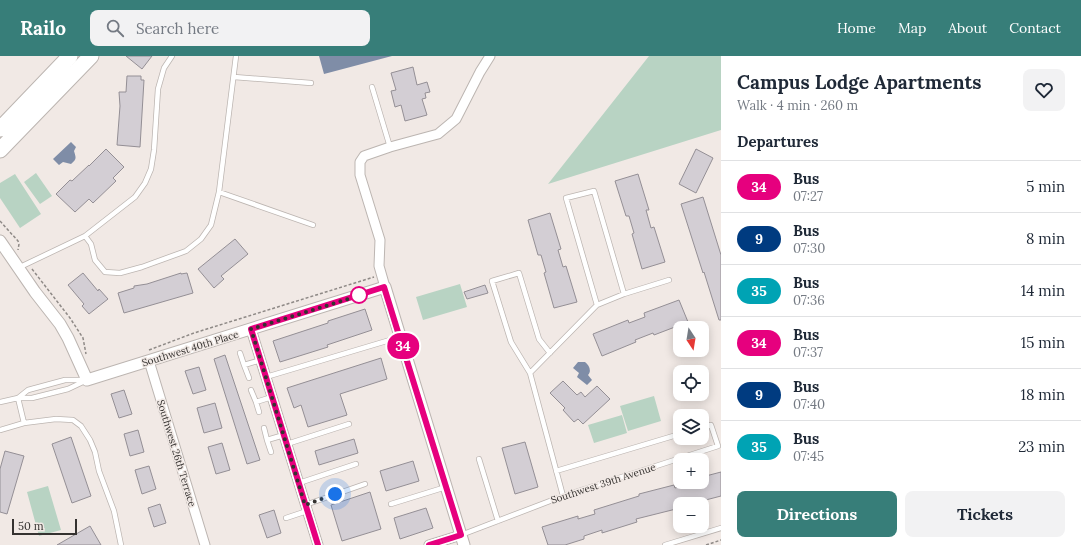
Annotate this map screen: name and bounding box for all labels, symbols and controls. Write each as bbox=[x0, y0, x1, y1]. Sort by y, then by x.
search box bbox=[90, 10, 370, 46]
text: Railo bbox=[20, 16, 66, 40]
icon: search bbox=[104, 17, 126, 39]
text: Search here bbox=[136, 19, 219, 38]
text: Home bbox=[837, 19, 876, 37]
text: Map bbox=[898, 19, 926, 37]
text: About bbox=[948, 19, 987, 37]
text: Contact bbox=[1009, 19, 1061, 37]
button: heart bbox=[1023, 69, 1065, 111]
text: Campus Lodge Apartments bbox=[737, 70, 982, 94]
text: Walk · 4 min · 260 m bbox=[737, 97, 858, 114]
text: Departures bbox=[737, 132, 818, 151]
text: Bus bbox=[793, 169, 819, 188]
text: 5 min bbox=[1026, 177, 1065, 196]
text: 34 bbox=[751, 178, 767, 196]
text: 07:27 bbox=[793, 188, 823, 205]
text: Bus bbox=[793, 221, 819, 240]
text: 8 min bbox=[1026, 229, 1065, 248]
text: 9 bbox=[755, 230, 763, 248]
text: 07:30 bbox=[793, 240, 825, 257]
text: Bus bbox=[793, 273, 819, 292]
text: 14 min bbox=[1021, 281, 1065, 300]
text: 35 bbox=[751, 282, 767, 300]
unlabelled marker bbox=[350, 286, 368, 304]
text: 07:36 bbox=[793, 292, 825, 309]
north arrow bbox=[673, 321, 709, 357]
map controls bbox=[673, 321, 709, 533]
text: Bus bbox=[793, 325, 819, 344]
street label: Southwest 40th Place bbox=[140, 327, 241, 369]
line badge: 34 bbox=[385, 333, 421, 359]
text: 15 min bbox=[1021, 333, 1065, 352]
text: 34 bbox=[751, 334, 767, 352]
text: 34 bbox=[395, 337, 411, 355]
text: 07:37 bbox=[793, 344, 823, 361]
button: locate bbox=[673, 365, 709, 401]
text: Bus bbox=[793, 377, 819, 396]
text: 18 min bbox=[1020, 385, 1065, 404]
text: 9 bbox=[755, 386, 763, 404]
text: 07:40 bbox=[793, 396, 825, 413]
street label: Southwest 26th Terrace bbox=[154, 398, 199, 509]
button: layers bbox=[673, 409, 709, 445]
text: Bus bbox=[793, 429, 819, 448]
text: 23 min bbox=[1018, 437, 1065, 456]
text: 35 bbox=[751, 438, 767, 456]
text: 07:45 bbox=[793, 448, 824, 465]
button: + bbox=[673, 453, 709, 489]
street label: Southwest 39th Avenue bbox=[549, 460, 658, 507]
your location bbox=[325, 484, 345, 504]
button: Directions bbox=[737, 491, 897, 537]
button: Tickets bbox=[905, 491, 1065, 537]
button: − bbox=[673, 497, 709, 533]
scale bar bbox=[12, 517, 77, 536]
text: 50 m bbox=[18, 519, 44, 533]

